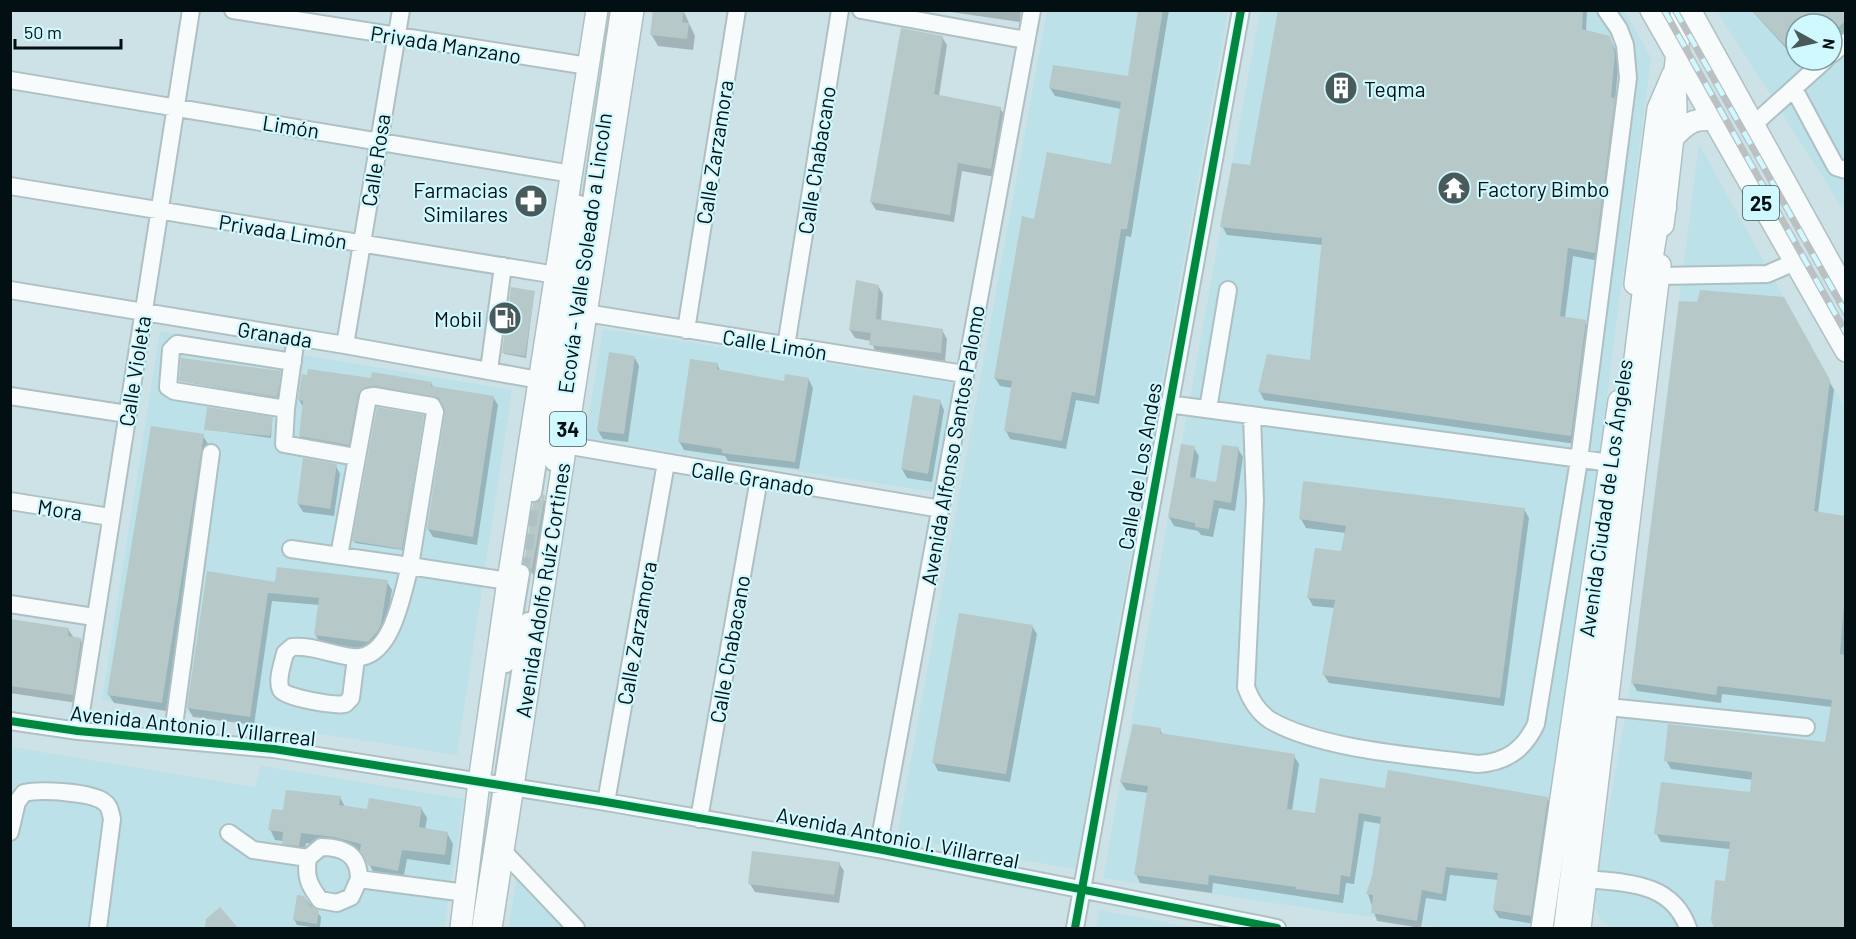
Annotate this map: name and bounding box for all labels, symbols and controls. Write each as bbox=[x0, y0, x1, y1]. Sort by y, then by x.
scale bar bbox=[15, 12, 122, 50]
north arrow bbox=[1784, 12, 1844, 72]
street label: Privada Manzano bbox=[369, 20, 523, 68]
text: 50 m bbox=[24, 21, 62, 43]
text: N bbox=[1819, 38, 1839, 51]
building icon: Teqma bbox=[1323, 70, 1359, 106]
place label: Teqma bbox=[1364, 76, 1425, 101]
street label: Calle Zarzamora bbox=[690, 78, 738, 226]
street label: Calle Chabacano bbox=[792, 84, 840, 236]
street label: Limón bbox=[261, 109, 321, 143]
street label: Ecovía - Valle Soleado a Lincoln bbox=[552, 111, 616, 395]
street label: Calle Rosa bbox=[355, 112, 395, 208]
temple icon: Factory Bimbo bbox=[1436, 170, 1472, 206]
place label: Factory Bimbo bbox=[1477, 176, 1609, 201]
place label: Farmacias Similares bbox=[413, 177, 508, 226]
pharmacy icon: Farmacias Similares bbox=[513, 183, 549, 219]
road number: 25 bbox=[1743, 186, 1779, 220]
street label: Privada Limón bbox=[217, 209, 349, 253]
fuel station icon: Mobil bbox=[487, 300, 523, 336]
street label: Avenida Alfonso Santos Palomo bbox=[915, 303, 989, 587]
place label: Mobil bbox=[434, 306, 482, 331]
street label: Calle Violeta bbox=[113, 314, 155, 428]
street label: Granada bbox=[236, 316, 314, 352]
street label: Calle Limón bbox=[721, 323, 829, 365]
street label: Avenida Ciudad de Los Ángeles bbox=[1573, 358, 1637, 638]
street label: Calle de Los Andes bbox=[1112, 380, 1166, 552]
road number: 34 bbox=[550, 412, 586, 446]
street label: Calle Granado bbox=[690, 456, 816, 500]
street label: Avenida Adolfo Ruíz Cortines bbox=[509, 461, 575, 719]
street label: Mora bbox=[36, 493, 84, 525]
street label: Calle Zarzamora bbox=[611, 559, 661, 707]
street label: Calle Chabacano bbox=[704, 573, 754, 725]
street label: Avenida Antonio I. Villarreal bbox=[69, 700, 317, 750]
street label: Avenida Antonio I. Villarreal bbox=[775, 801, 1021, 873]

